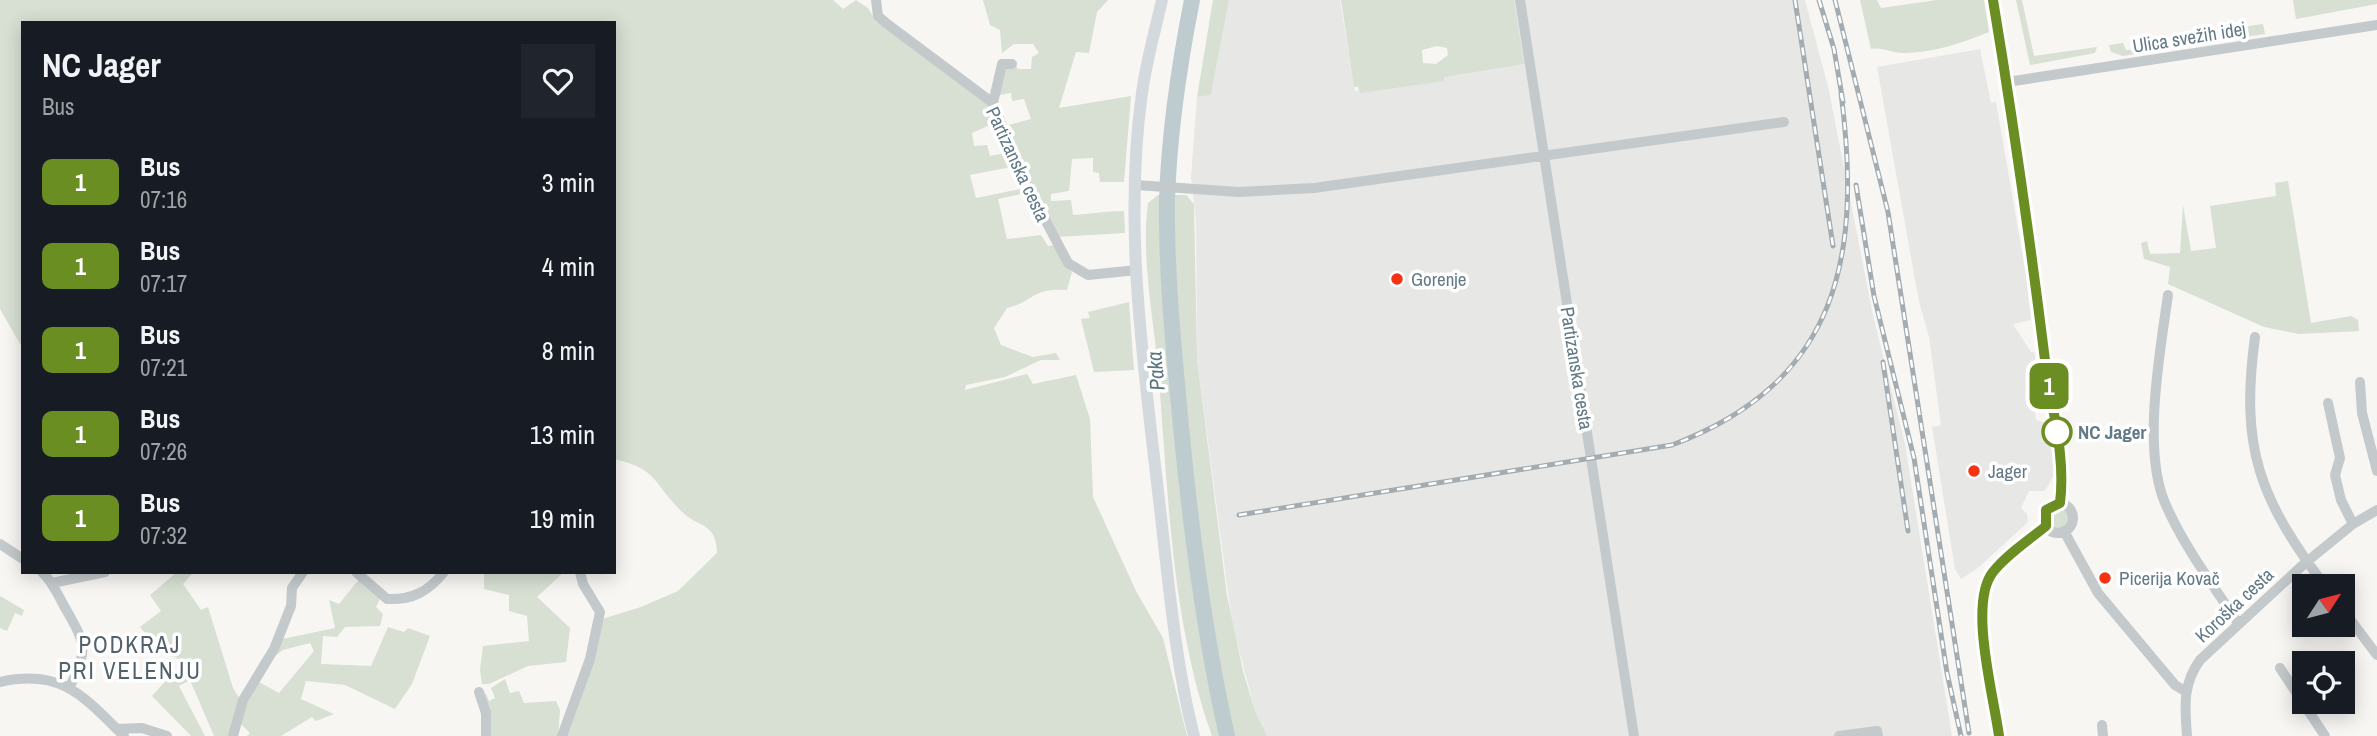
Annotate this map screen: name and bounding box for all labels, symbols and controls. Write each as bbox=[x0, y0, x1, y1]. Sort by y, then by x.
street label: Ulica svežih idej bbox=[2131, 15, 2247, 59]
text: NC Jager bbox=[42, 43, 161, 87]
button: heart bbox=[521, 44, 595, 118]
text: Bus bbox=[42, 91, 75, 122]
street label: Partizanska cesta bbox=[980, 102, 1056, 226]
text: Bus bbox=[140, 149, 180, 184]
text: 3 min bbox=[542, 165, 595, 200]
text: 1 bbox=[75, 166, 86, 198]
text: 07:16 bbox=[140, 184, 187, 215]
text: Bus bbox=[140, 233, 180, 268]
text: 4 min bbox=[542, 249, 595, 284]
text: 1 bbox=[75, 250, 86, 282]
place label: Gorenje bbox=[1411, 266, 1466, 292]
text: 07:17 bbox=[140, 268, 187, 299]
marker: Gorenje bbox=[1389, 271, 1405, 287]
street label: Partizanska cesta bbox=[1554, 305, 1600, 432]
text: Bus bbox=[140, 317, 180, 352]
text: 8 min bbox=[542, 333, 595, 368]
text: 1 bbox=[75, 334, 86, 366]
water label: Paka bbox=[1139, 350, 1172, 392]
text: 07:21 bbox=[140, 352, 187, 383]
line badge: 1 bbox=[2026, 363, 2072, 409]
text: 1 bbox=[2044, 370, 2054, 402]
text: Bus bbox=[140, 401, 180, 436]
text: 13 min bbox=[530, 417, 595, 452]
marker: NC Jager bbox=[2042, 417, 2072, 447]
text: 1 bbox=[75, 418, 86, 450]
place label: NC Jager bbox=[2078, 419, 2146, 445]
text: 07:26 bbox=[140, 436, 187, 467]
place label: Jager bbox=[1988, 458, 2028, 484]
marker: Jager bbox=[1966, 463, 1982, 479]
text: Bus bbox=[140, 485, 180, 520]
text: 19 min bbox=[530, 501, 595, 536]
text: 1 bbox=[75, 502, 86, 534]
text: 07:32 bbox=[140, 520, 187, 551]
street label: Koroška cesta bbox=[2189, 562, 2279, 648]
place label: Picerija Kovač bbox=[2119, 565, 2220, 591]
marker: Picerija Kovač bbox=[2097, 570, 2113, 586]
north arrow bbox=[2292, 574, 2356, 637]
map controls bbox=[2292, 574, 2355, 714]
district label: PODKRAJ PRI VELENJU bbox=[58, 629, 202, 686]
button: locate bbox=[2292, 651, 2355, 714]

